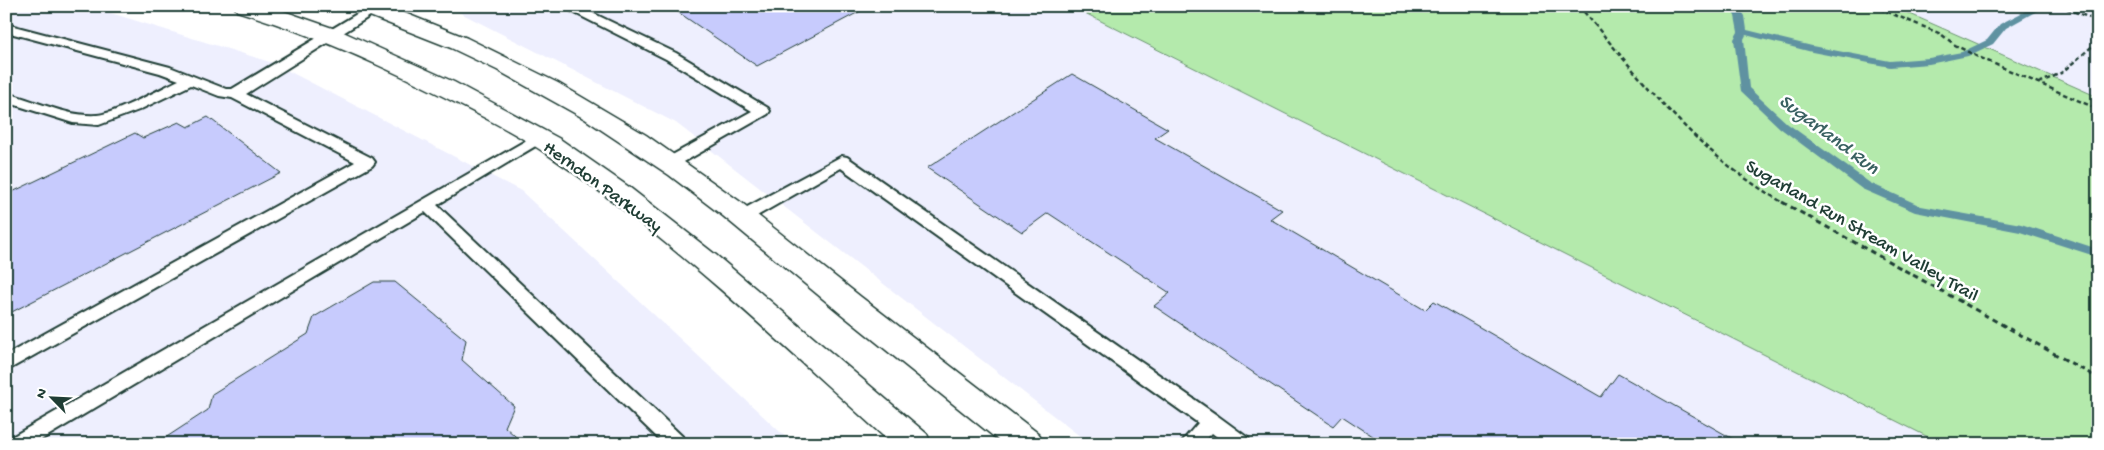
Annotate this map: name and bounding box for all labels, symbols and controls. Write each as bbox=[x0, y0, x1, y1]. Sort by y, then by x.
water label: Sugarland Run bbox=[1773, 91, 1883, 181]
street label: Herndon Parkway bbox=[538, 137, 667, 239]
street label: Sugarland Run Stream Valley Trail bbox=[1741, 156, 1982, 308]
north arrow bbox=[28, 372, 78, 422]
text: N bbox=[33, 386, 52, 401]

